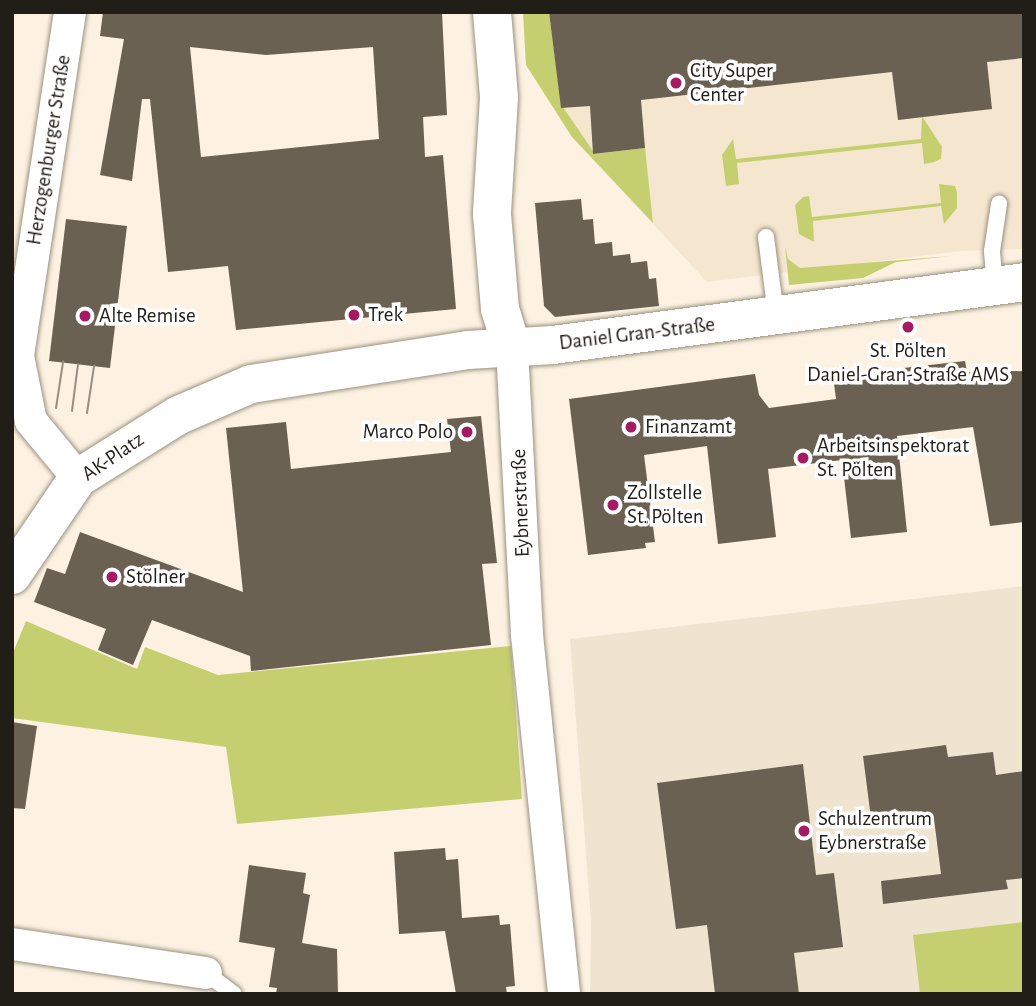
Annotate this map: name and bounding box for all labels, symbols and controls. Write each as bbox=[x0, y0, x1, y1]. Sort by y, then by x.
street label: Herzogenburger Straße bbox=[22, 53, 76, 247]
place label: City Super Center bbox=[690, 58, 773, 108]
marker: City Super Center bbox=[668, 75, 684, 91]
place label: Trek bbox=[368, 302, 403, 328]
place label: Alte Remise bbox=[99, 303, 196, 329]
marker: Trek bbox=[346, 307, 362, 323]
marker: Alte Remise bbox=[77, 308, 93, 324]
street label: Daniel Gran-Straße bbox=[558, 312, 716, 356]
marker: St. Pölten Daniel-Gran-Straße AMS bbox=[900, 319, 916, 335]
place label: St. Pölten Daniel-Gran-Straße AMS bbox=[807, 338, 1009, 388]
place label: Finanzamt bbox=[645, 414, 732, 440]
place label: Marco Polo bbox=[363, 419, 453, 445]
marker: Finanzamt bbox=[623, 419, 639, 435]
marker: Marco Polo bbox=[459, 424, 475, 440]
street label: AK-Platz bbox=[77, 427, 149, 487]
place label: Arbeitsinspektorat St. Pölten bbox=[817, 433, 969, 483]
street label: Eybnerstraße bbox=[507, 448, 535, 558]
marker: Arbeitsinspektorat St. Pölten bbox=[795, 450, 811, 466]
place label: Zollstelle St. Pölten bbox=[627, 480, 704, 530]
marker: Zollstelle St. Pölten bbox=[605, 497, 621, 513]
place label: Stölner bbox=[126, 564, 185, 590]
marker: Stölner bbox=[104, 569, 120, 585]
place label: Schulzentrum Eybnerstraße bbox=[818, 806, 932, 856]
marker: Schulzentrum Eybnerstraße bbox=[796, 823, 812, 839]

